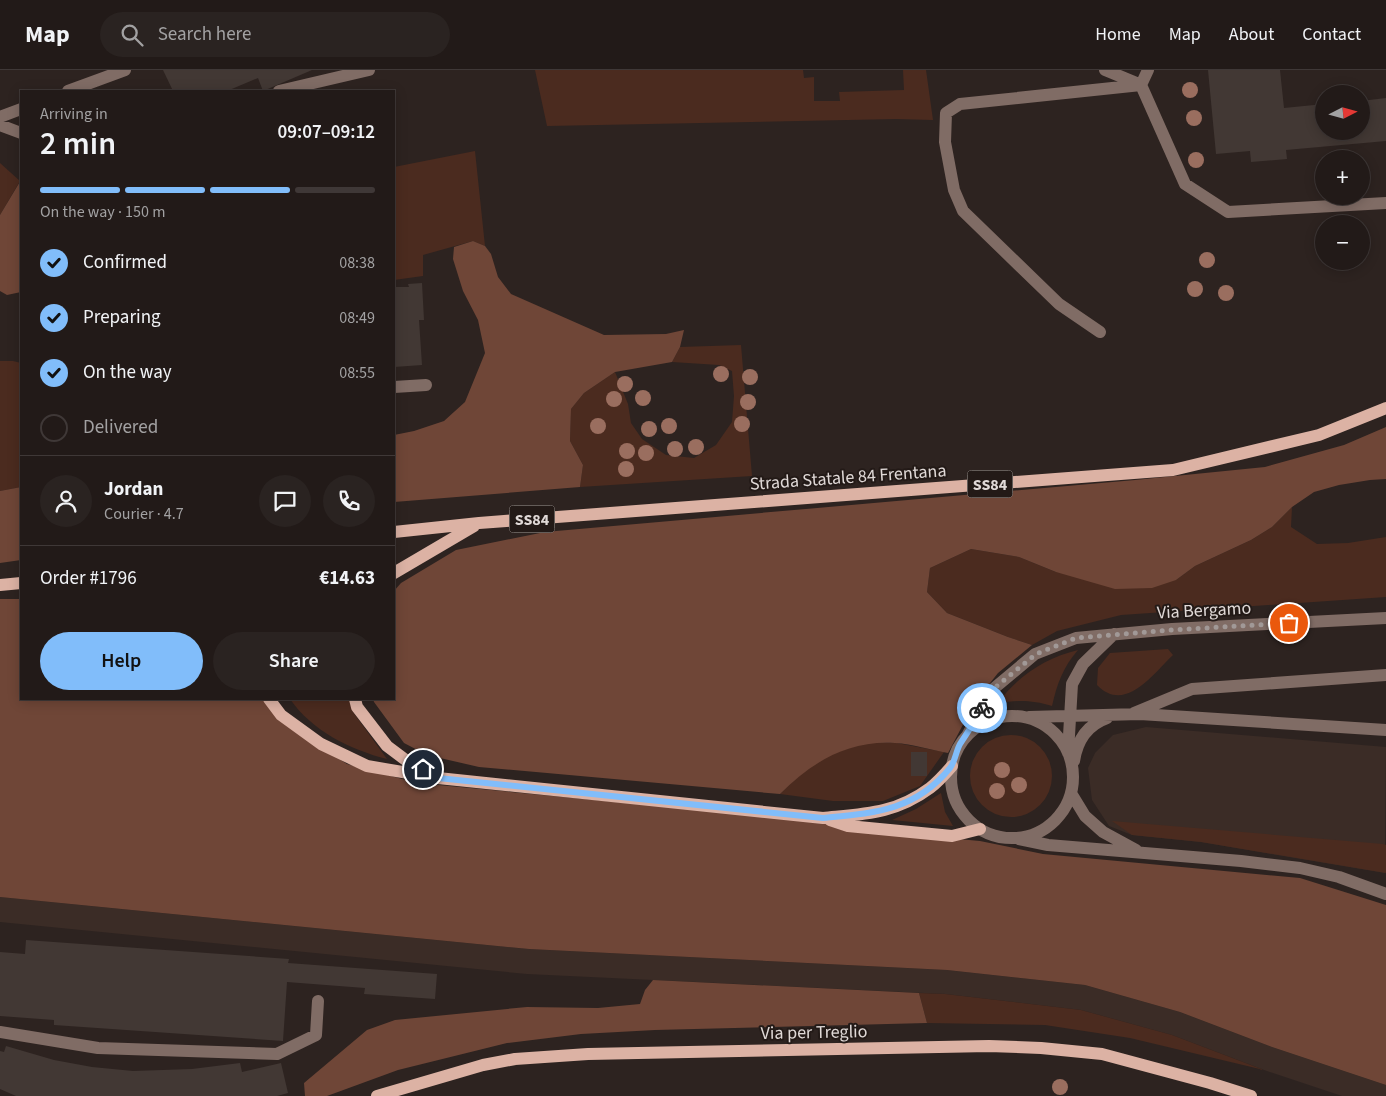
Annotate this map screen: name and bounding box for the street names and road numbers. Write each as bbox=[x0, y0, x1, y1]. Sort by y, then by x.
street label: Strada Statale 84 Frentana bbox=[749, 458, 947, 497]
road number: SS84 bbox=[968, 470, 1012, 498]
road number: SS84 bbox=[510, 506, 554, 532]
street label: Via Bergamo bbox=[1156, 596, 1252, 625]
street label: Via per Treglio bbox=[760, 1019, 868, 1046]

